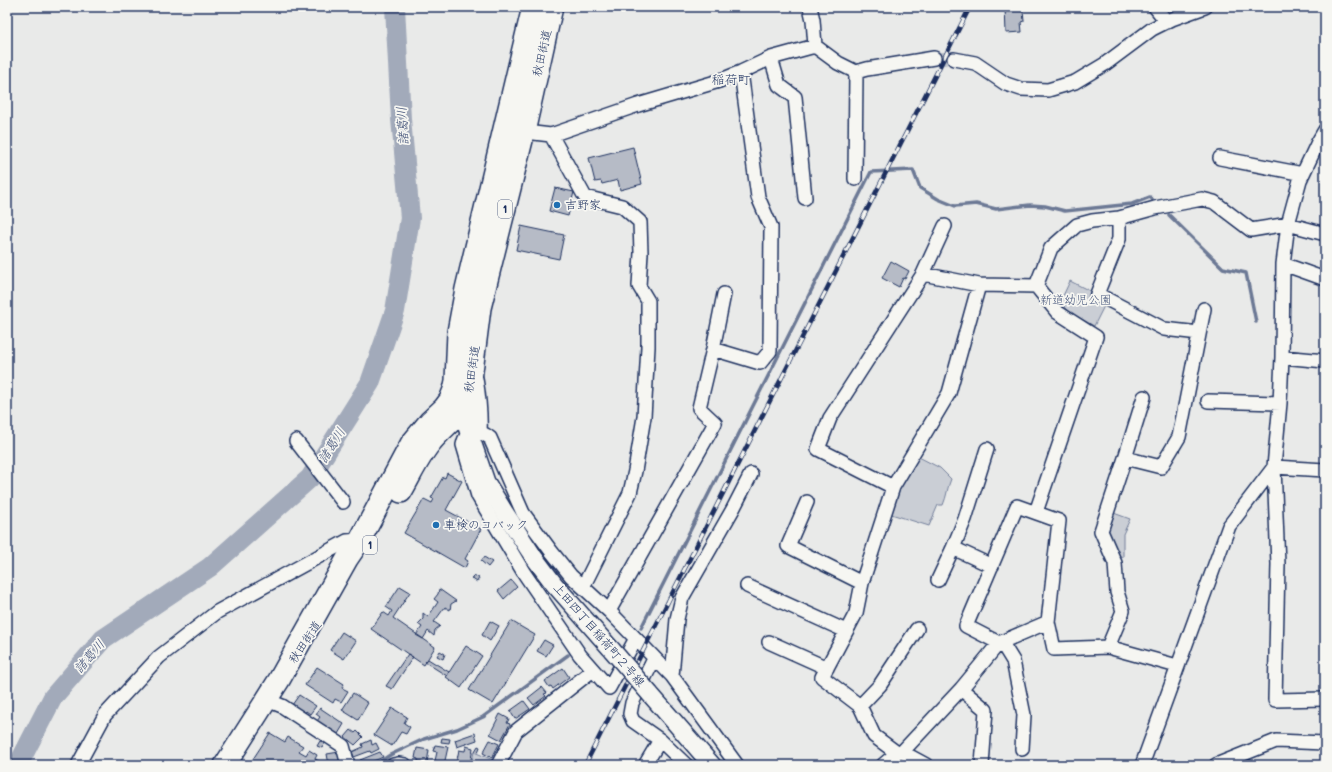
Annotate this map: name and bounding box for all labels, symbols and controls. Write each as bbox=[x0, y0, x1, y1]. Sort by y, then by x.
street label: 秋田街道 bbox=[528, 28, 554, 78]
district label: 稲荷町 bbox=[711, 70, 751, 87]
water label: 諸葛川 bbox=[392, 106, 411, 146]
place label: 吉野家 bbox=[565, 196, 601, 212]
road number: 1 bbox=[498, 200, 512, 218]
marker: 吉野家 bbox=[552, 200, 562, 210]
park label: 新道幼児公園 bbox=[1040, 291, 1112, 307]
street label: 秋田街道 bbox=[460, 344, 482, 394]
water label: 諸葛川 bbox=[313, 424, 348, 466]
place label: 車検のコバック bbox=[444, 516, 528, 532]
marker: 車検のコバック bbox=[431, 520, 441, 530]
road number: 1 bbox=[363, 536, 377, 554]
street label: 上田四丁目稲荷町２号線 bbox=[550, 579, 649, 689]
street label: 秋田街道 bbox=[284, 617, 324, 666]
water label: 諸葛川 bbox=[69, 635, 108, 676]

